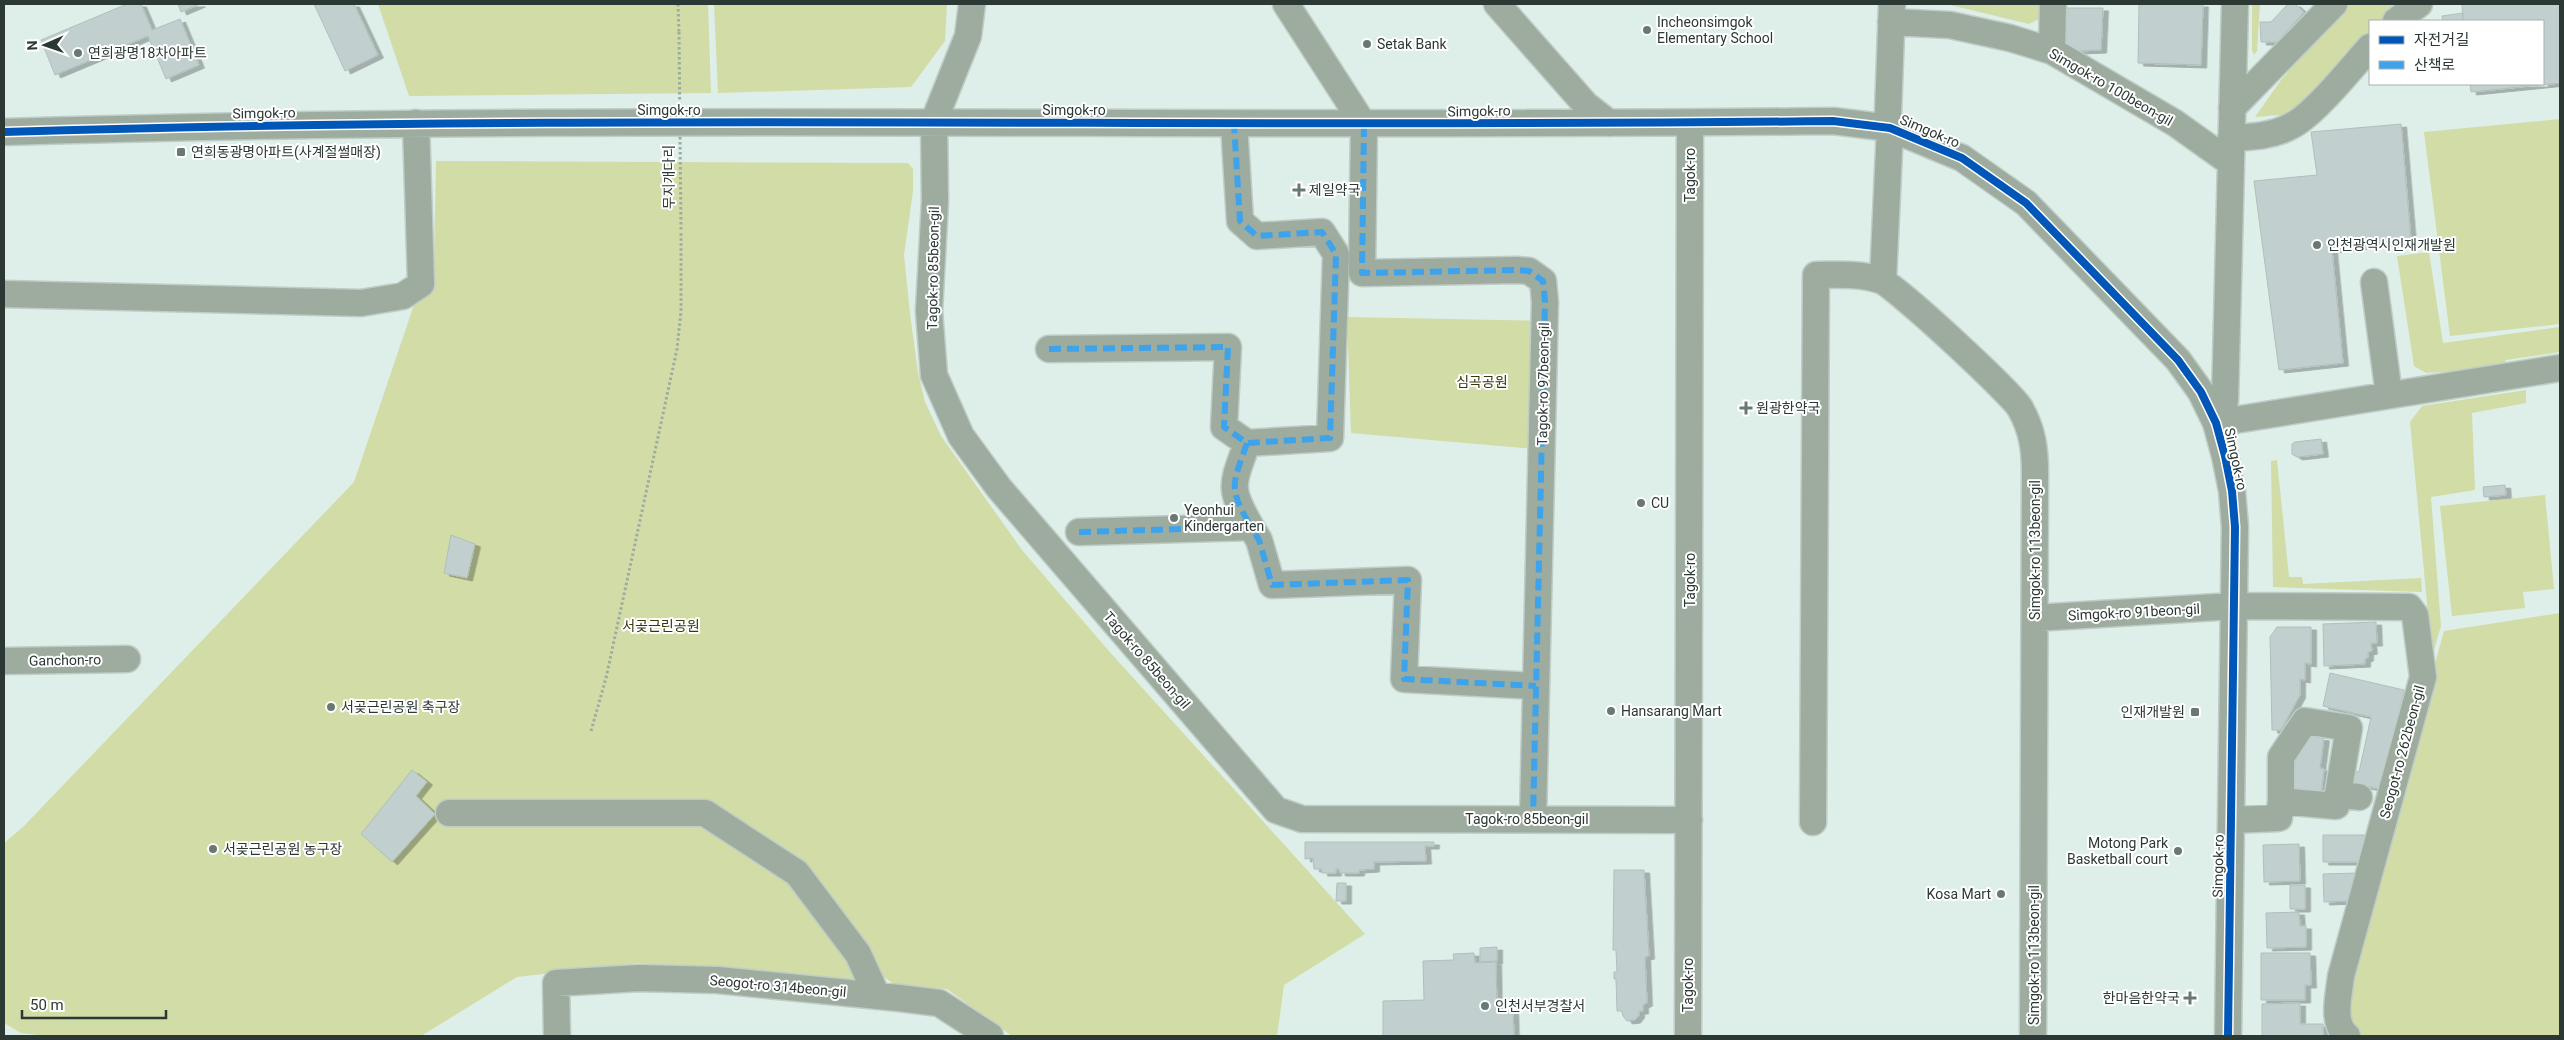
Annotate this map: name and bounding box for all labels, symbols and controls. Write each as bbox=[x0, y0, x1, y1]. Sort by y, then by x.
place label: Incheonsimgok Elementary School bbox=[1657, 14, 1773, 46]
north arrow bbox=[20, 20, 70, 70]
legend bbox=[2369, 20, 2544, 85]
marker: Incheonsimgok Elementary School bbox=[1641, 24, 1653, 36]
text: 자전거길 bbox=[2414, 31, 2469, 49]
place label: Setak Bank bbox=[1377, 36, 1448, 52]
marker: Setak Bank bbox=[1361, 38, 1373, 50]
text: N bbox=[24, 40, 40, 51]
place label: 연희광명18차아파트 bbox=[88, 45, 207, 61]
street label: Simgok-ro 100beon-gil bbox=[2046, 45, 2176, 129]
marker: 연희광명18차아파트 bbox=[72, 47, 84, 59]
text: 산책로 bbox=[2414, 56, 2455, 74]
street label: Simgok-ro bbox=[637, 102, 701, 118]
street label: Simgok-ro bbox=[1042, 102, 1106, 118]
street label: Simgok-ro bbox=[1447, 102, 1511, 120]
street label: Simgok-ro bbox=[232, 104, 296, 122]
street label: Simgok-ro bbox=[1898, 111, 1962, 151]
place label: 연희동광명아파트(사계절썰매장) bbox=[191, 144, 381, 161]
street label: 무지개다리 bbox=[661, 145, 677, 209]
marker: 연희동광명아파트(사계절썰매장) bbox=[175, 146, 187, 158]
street label: Tagok-ro bbox=[1682, 148, 1698, 202]
place label: 제일약국 bbox=[1309, 182, 1361, 198]
marker: 제일약국 bbox=[1293, 184, 1305, 196]
street label: Tagok-ro 85beon-gil bbox=[924, 206, 942, 330]
place label: 인천광역시인재개발원 bbox=[2327, 237, 2456, 253]
marker: 인천광역시인재개발원 bbox=[2311, 239, 2323, 251]
street label: Tagok-ro 97beon-gil bbox=[1534, 322, 1552, 446]
park label: 심곡공원 bbox=[1456, 374, 1508, 390]
place label: 원광한약국 bbox=[1756, 400, 1821, 416]
marker: 원광한약국 bbox=[1740, 402, 1752, 414]
street label: Simgok-ro bbox=[2222, 426, 2250, 492]
street label: Simgok-ro 113beon-gil bbox=[2027, 480, 2043, 620]
place label: CU bbox=[1651, 495, 1669, 511]
marker: CU bbox=[1635, 497, 1647, 509]
place label: Yeonhui Kindergarten bbox=[1184, 502, 1264, 534]
marker: Yeonhui Kindergarten bbox=[1168, 512, 1180, 524]
street label: Tagok-ro bbox=[1682, 553, 1698, 607]
street label: Simgok-ro 91beon-gil bbox=[2068, 601, 2200, 623]
street label: Tagok-ro 85beon-gil bbox=[1100, 608, 1194, 712]
park label: 서곶근린공원 bbox=[622, 618, 700, 634]
street label: Ganchon-ro bbox=[29, 651, 101, 669]
street label: Seogot-ro 262beon-gil bbox=[2377, 684, 2427, 820]
place label: 서곶근린공원 축구장 bbox=[341, 699, 461, 715]
marker: 서곶근린공원 축구장 bbox=[325, 701, 337, 713]
place label: Hansarang Mart bbox=[1621, 703, 1722, 719]
place label: 인재개발원 bbox=[2121, 704, 2185, 720]
marker: Hansarang Mart bbox=[1605, 705, 1617, 717]
marker: 인재개발원 bbox=[2189, 706, 2201, 718]
street label: Tagok-ro 85beon-gil bbox=[1465, 811, 1589, 827]
street label: Simgok-ro bbox=[2209, 834, 2227, 898]
place label: Motong Park Basketball court bbox=[2067, 835, 2169, 867]
place label: 서곶근린공원 농구장 bbox=[223, 841, 343, 857]
marker: 서곶근린공원 농구장 bbox=[207, 843, 219, 855]
marker: Motong Park Basketball court bbox=[2172, 845, 2184, 857]
street label: Simgok-ro 113beon-gil bbox=[2026, 885, 2042, 1025]
place label: Kosa Mart bbox=[1927, 886, 1991, 902]
marker: Kosa Mart bbox=[1995, 888, 2007, 900]
street label: Tagok-ro bbox=[1680, 958, 1696, 1012]
street label: Seogot-ro 314beon-gil bbox=[709, 972, 847, 1000]
scale bar bbox=[22, 988, 166, 1020]
place label: 한마음한약국 bbox=[2103, 990, 2180, 1006]
marker: 한마음한약국 bbox=[2184, 992, 2196, 1004]
text: 50 m bbox=[30, 996, 64, 1014]
place label: 인천서부경찰서 bbox=[1495, 998, 1585, 1014]
marker: 인천서부경찰서 bbox=[1479, 1000, 1491, 1012]

